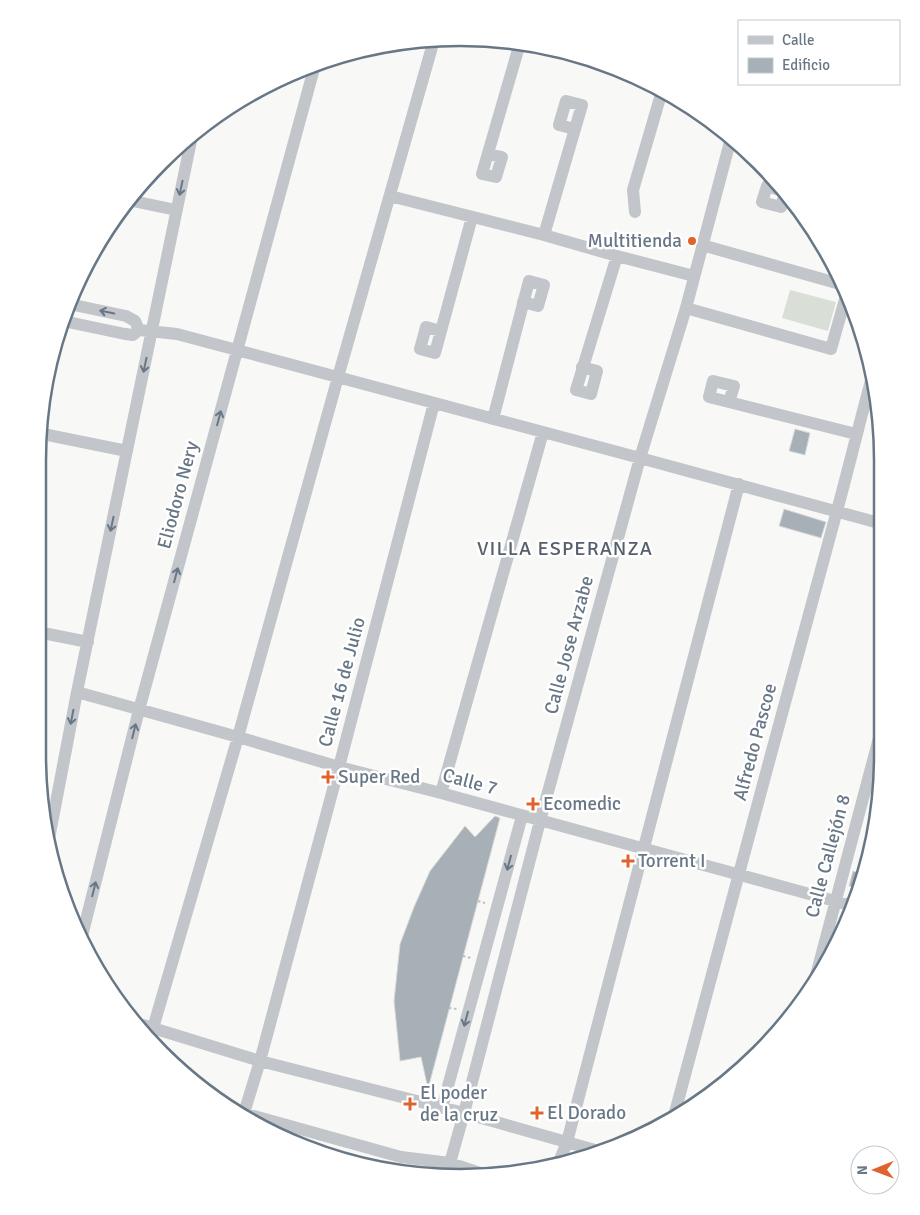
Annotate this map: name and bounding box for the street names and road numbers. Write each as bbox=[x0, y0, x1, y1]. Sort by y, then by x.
street label: Eliodoro Nery bbox=[152, 438, 204, 552]
street label: Calle Jose Arzabe bbox=[539, 573, 599, 717]
street label: Calle 16 de Julio bbox=[313, 614, 371, 749]
street label: Alfredo Pascoe bbox=[728, 681, 782, 803]
street label: Calle 7 bbox=[440, 763, 500, 801]
street label: Calle Callejón 8 bbox=[800, 792, 856, 920]

